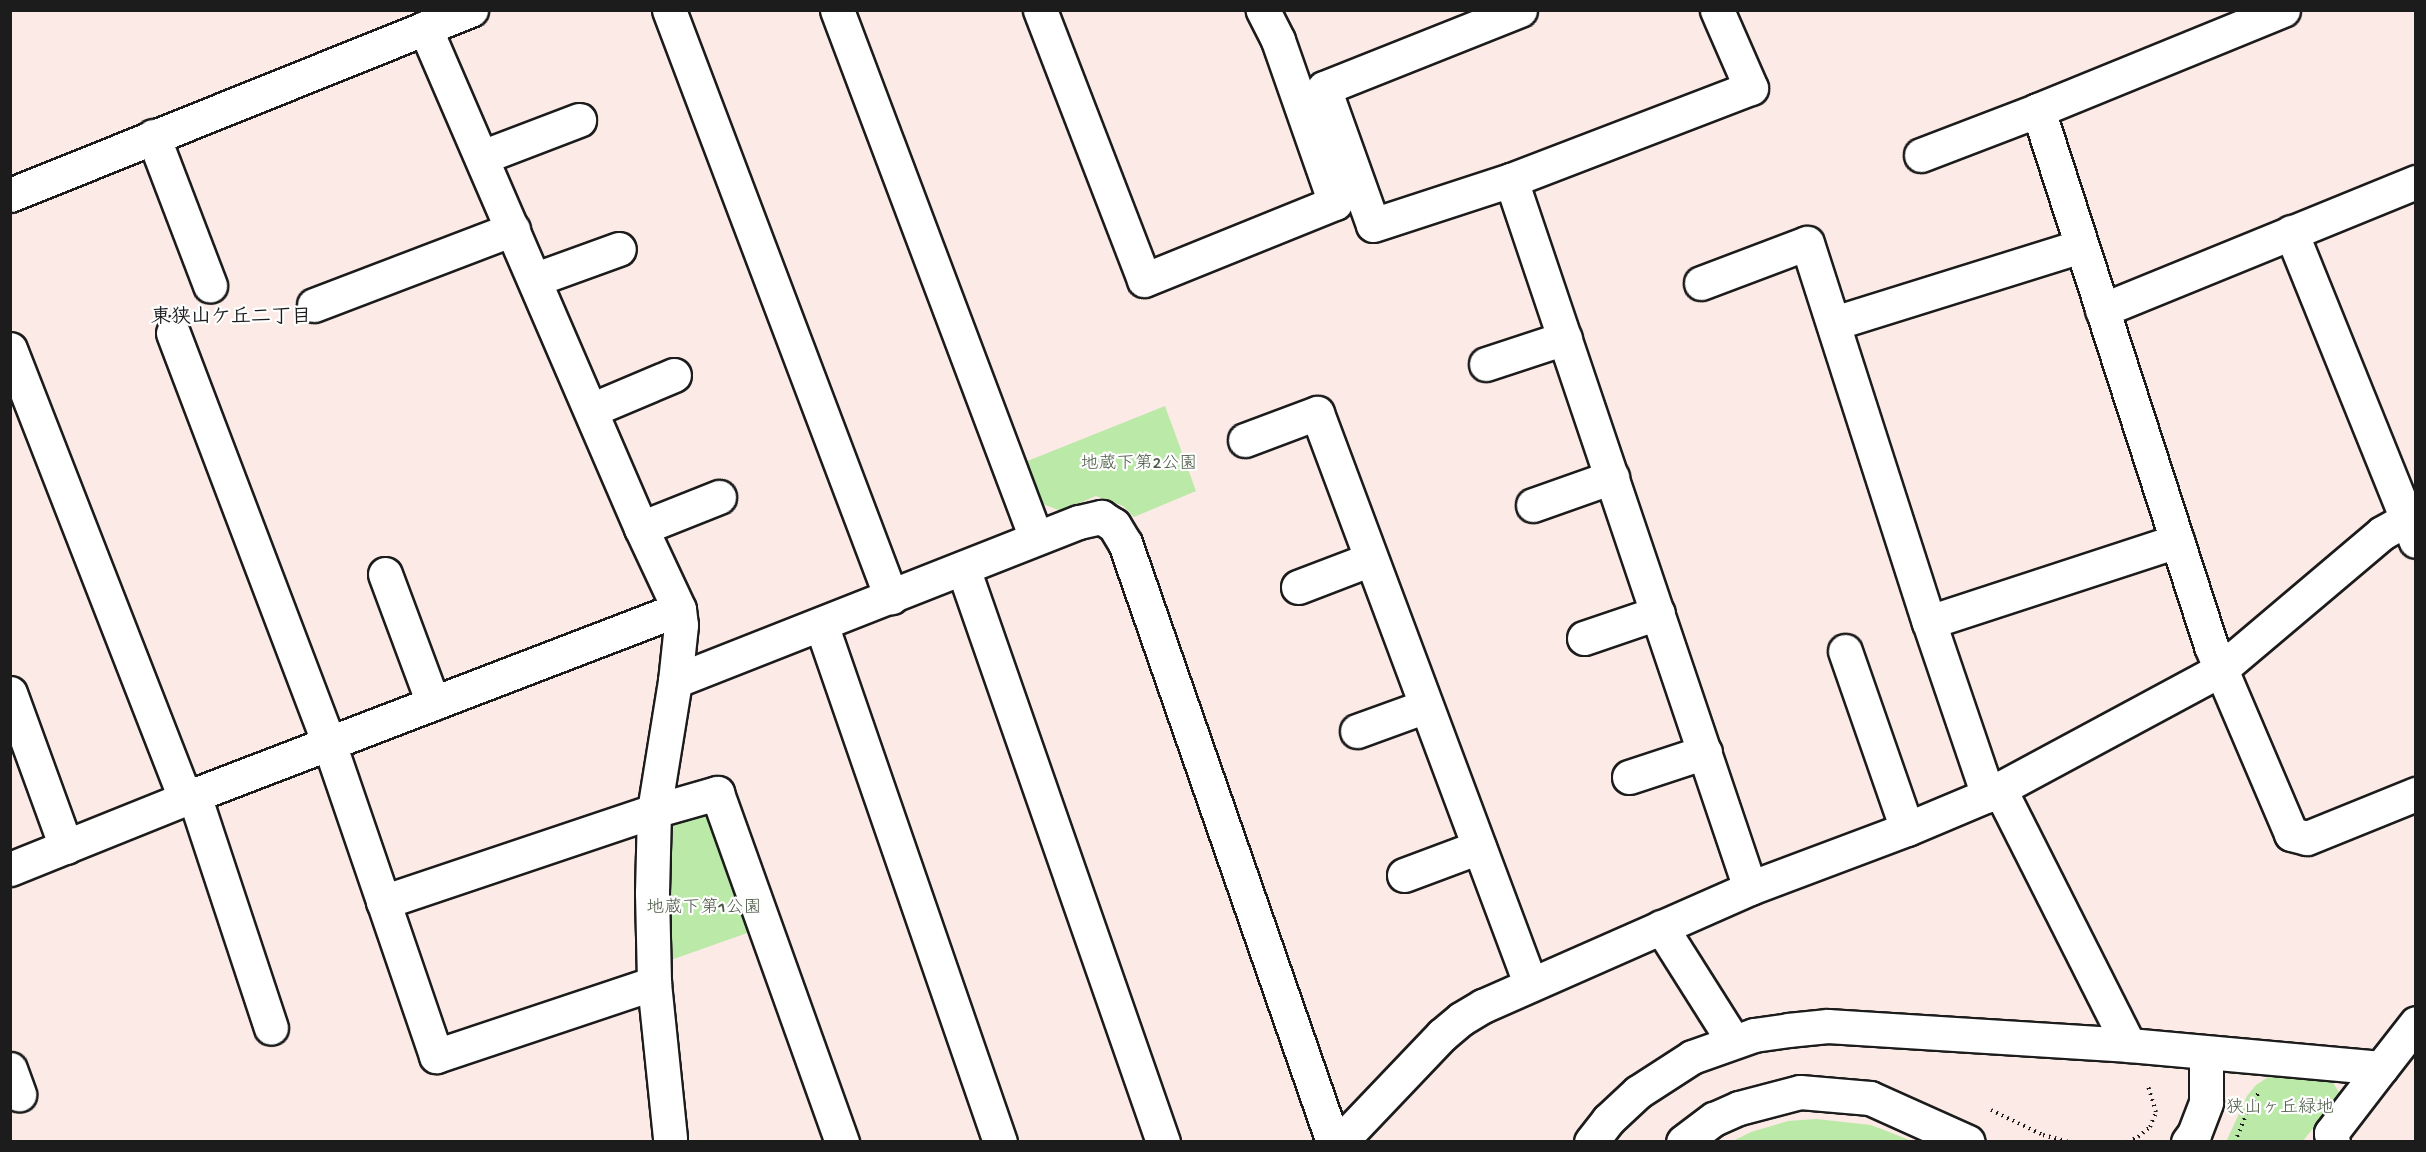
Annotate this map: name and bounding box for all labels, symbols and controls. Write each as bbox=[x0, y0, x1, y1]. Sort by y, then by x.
district label: 東狭山ケ丘二丁目 bbox=[151, 306, 311, 330]
park label: 地蔵下第2公園 bbox=[1081, 454, 1197, 476]
park label: 地蔵下第1公園 bbox=[646, 898, 762, 920]
park label: 狭山ヶ丘緑地 bbox=[2226, 1098, 2334, 1120]

